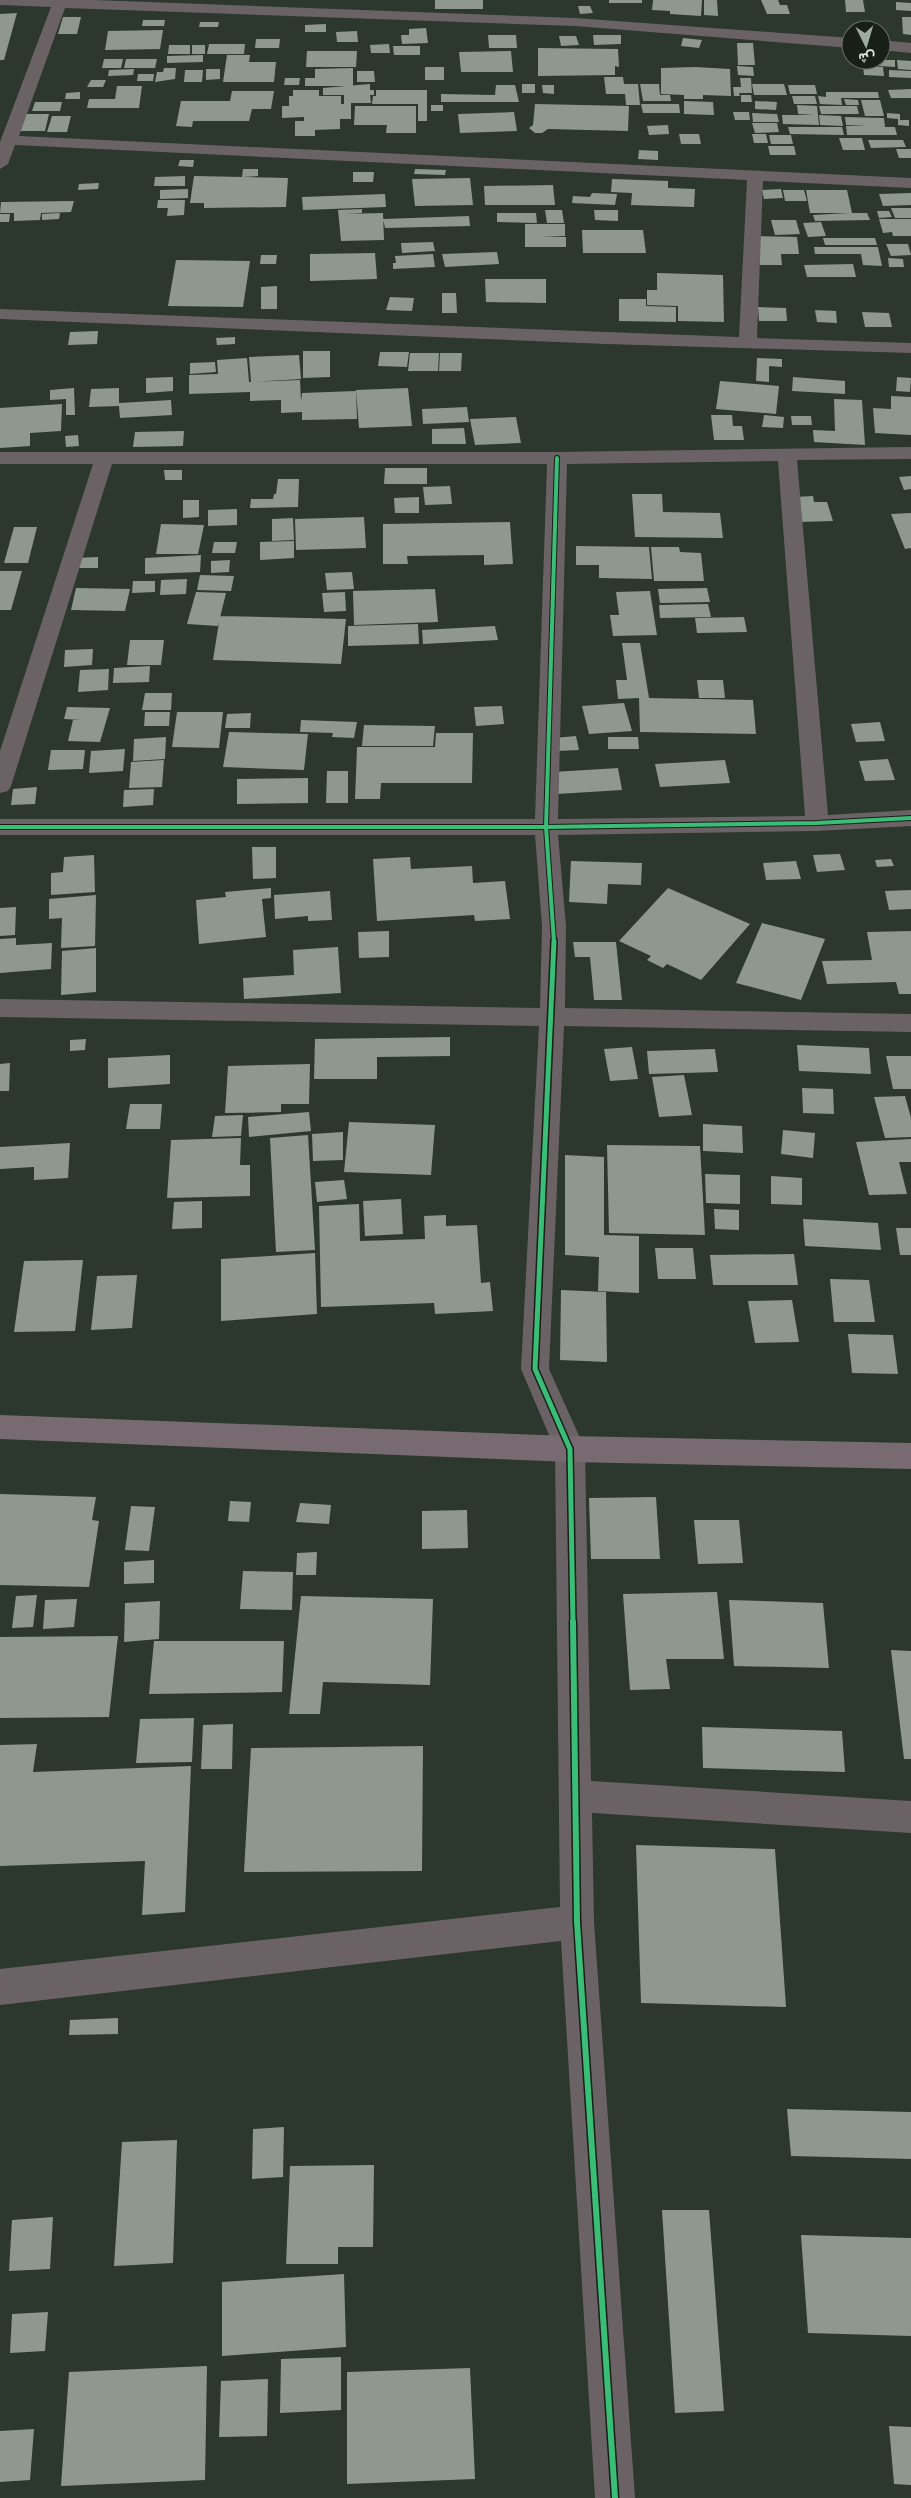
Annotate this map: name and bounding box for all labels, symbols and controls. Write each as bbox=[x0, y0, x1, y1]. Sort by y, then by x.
north arrow bbox=[841, 20, 891, 70]
text: ش bbox=[858, 47, 876, 68]

